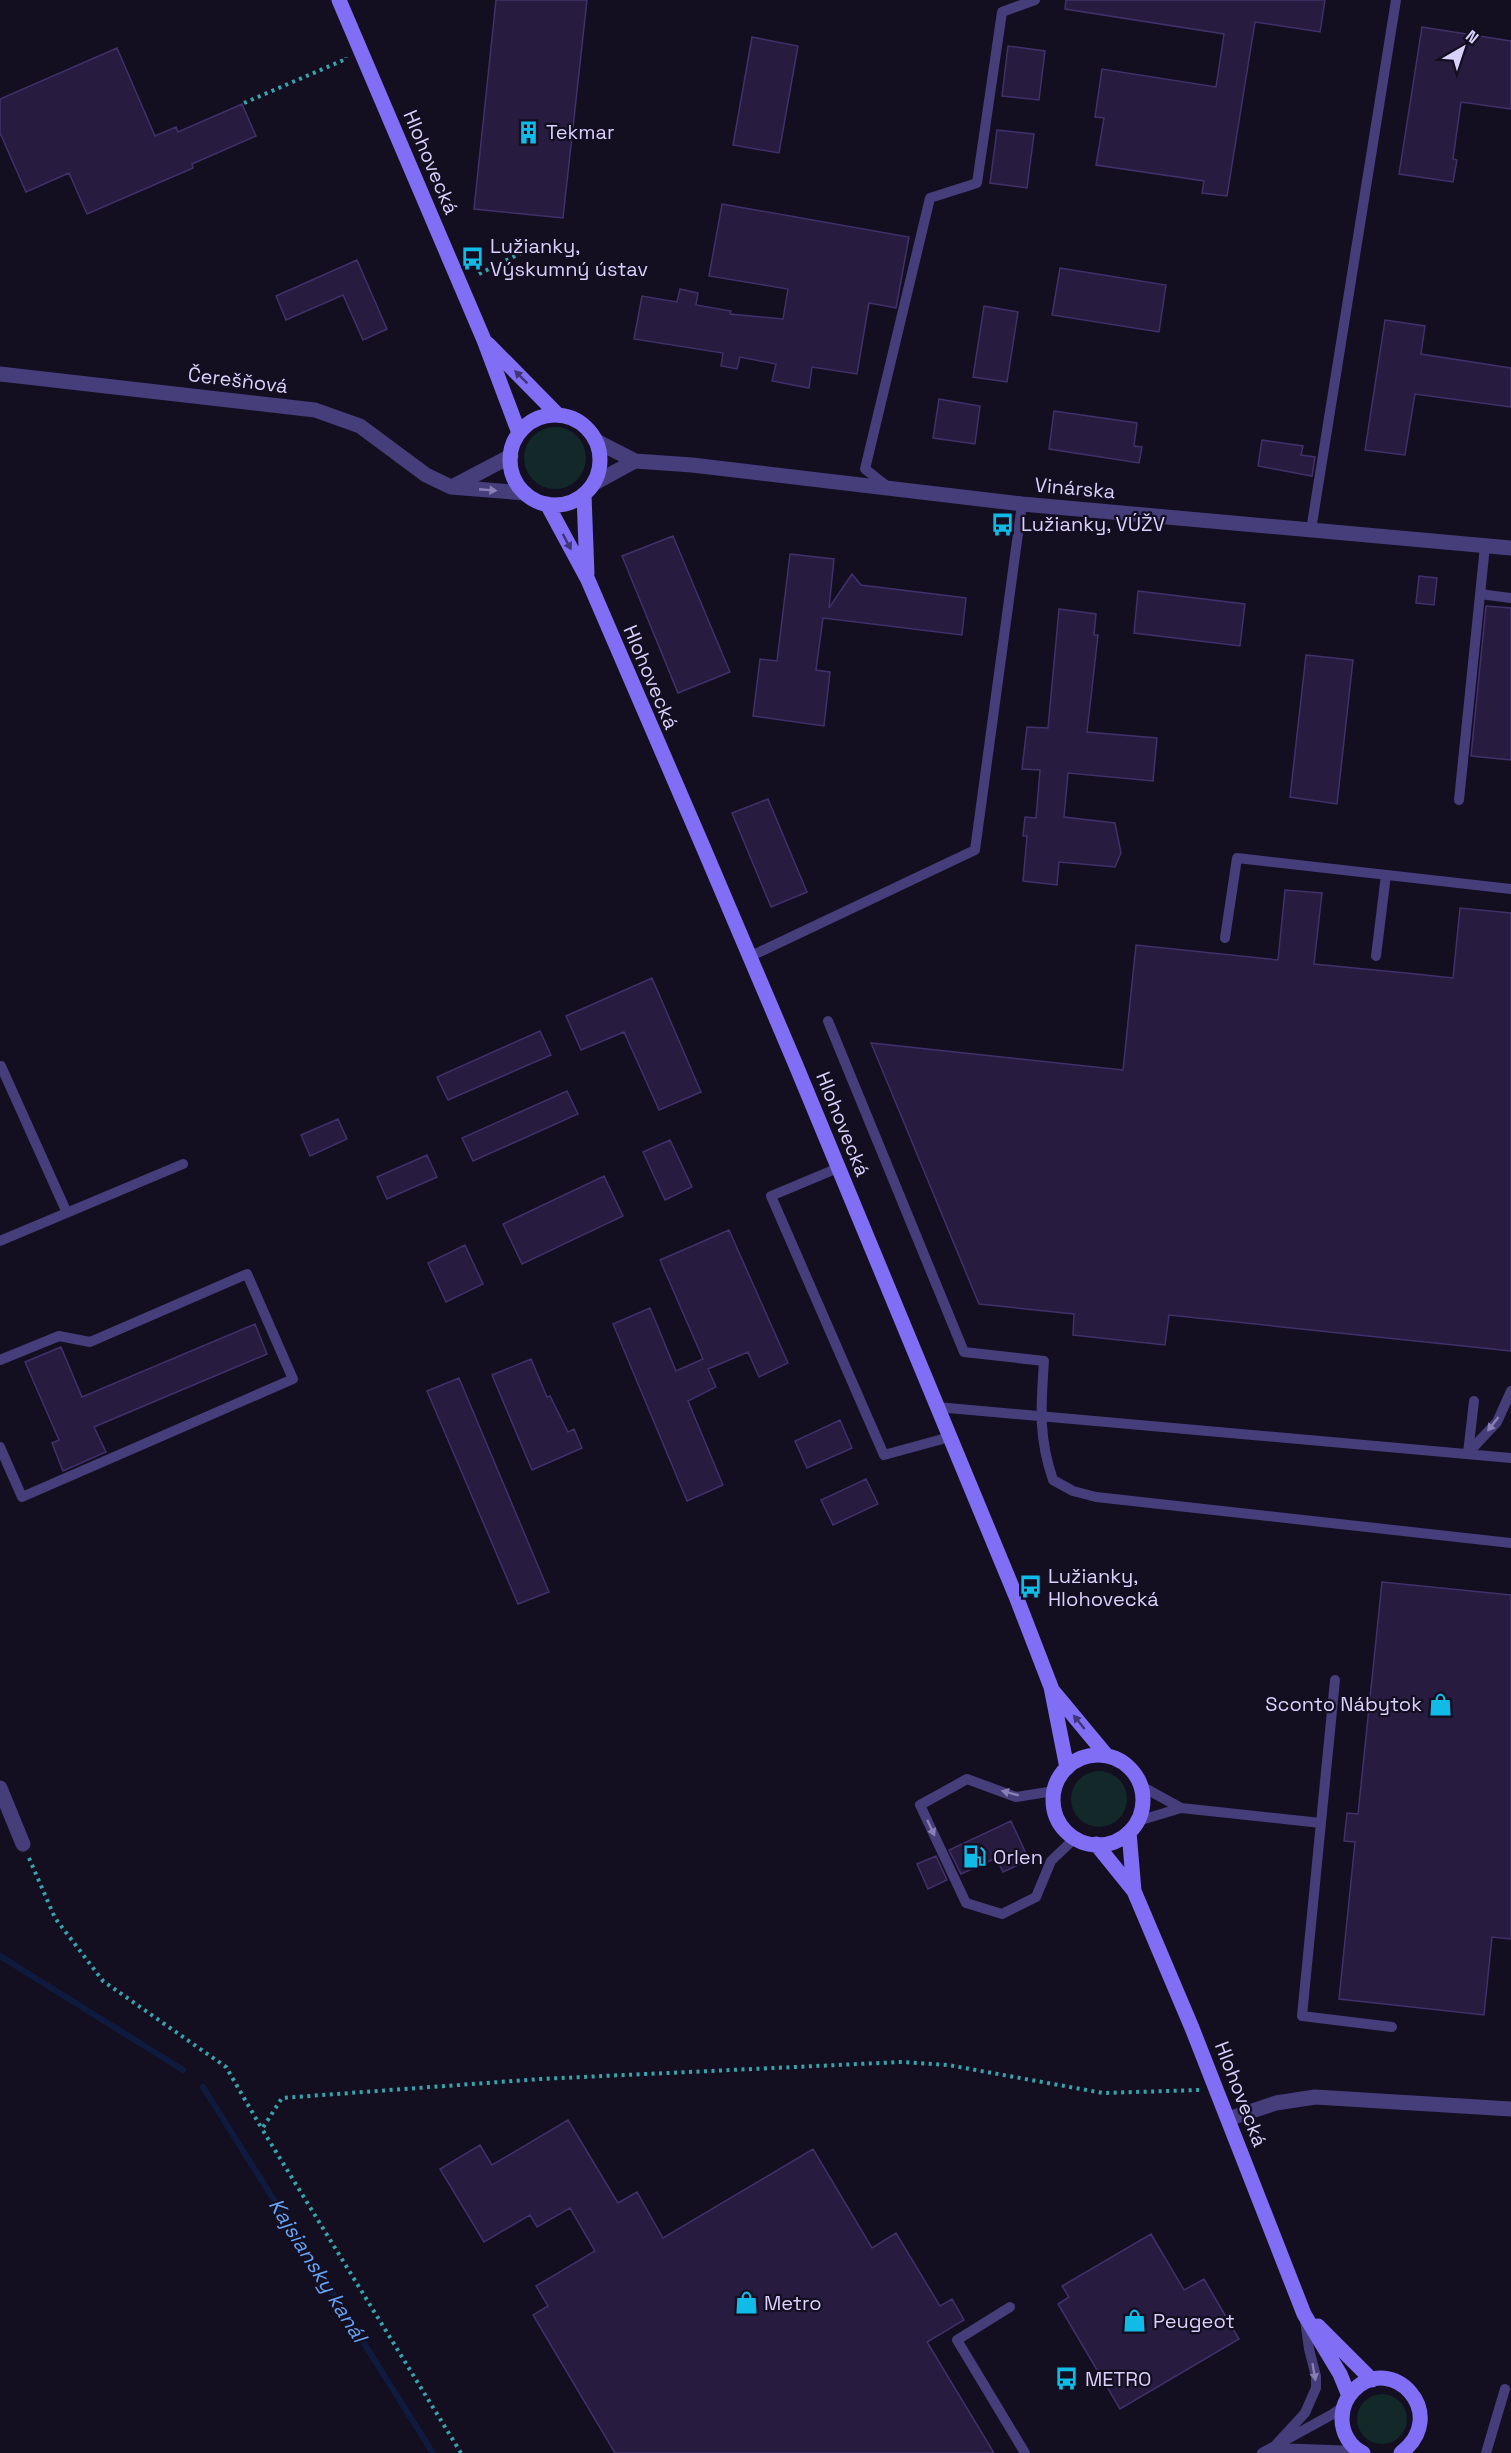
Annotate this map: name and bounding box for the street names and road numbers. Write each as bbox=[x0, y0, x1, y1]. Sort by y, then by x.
street label: Hlohovecká bbox=[397, 106, 465, 218]
street label: Čerešňová bbox=[187, 361, 289, 399]
street label: Vinárska bbox=[1034, 472, 1116, 504]
street label: Hlohovecká bbox=[617, 621, 685, 733]
street label: Hlohovecká bbox=[810, 1068, 876, 1180]
street label: Hlohovecká bbox=[1209, 2038, 1273, 2150]

